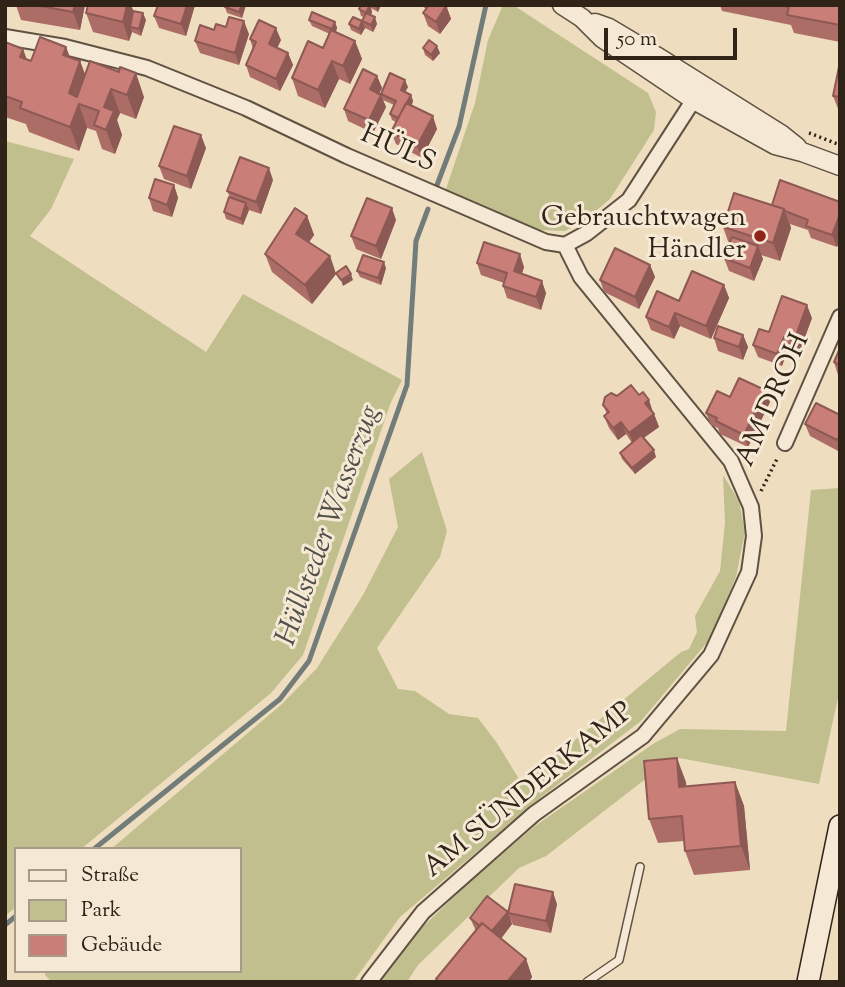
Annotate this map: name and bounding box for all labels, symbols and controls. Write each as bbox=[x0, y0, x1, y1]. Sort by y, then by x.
scale bar bbox=[607, 14, 740, 58]
text: 50 m bbox=[617, 25, 657, 55]
street label: HÜLS bbox=[354, 120, 440, 182]
place label: Gebrauchtwagen Händler bbox=[541, 203, 746, 269]
marker: Gebrauchtwagen Händler bbox=[752, 228, 768, 244]
street label: AM DROH bbox=[731, 329, 819, 473]
water label: Hüllsteder Wasserzug bbox=[271, 401, 391, 651]
street label: AM SÜNDERKAMP bbox=[418, 697, 642, 887]
legend bbox=[14, 847, 242, 973]
text: Straße bbox=[81, 861, 139, 891]
text: Park bbox=[81, 896, 121, 926]
text: Gebäude bbox=[81, 931, 162, 961]

